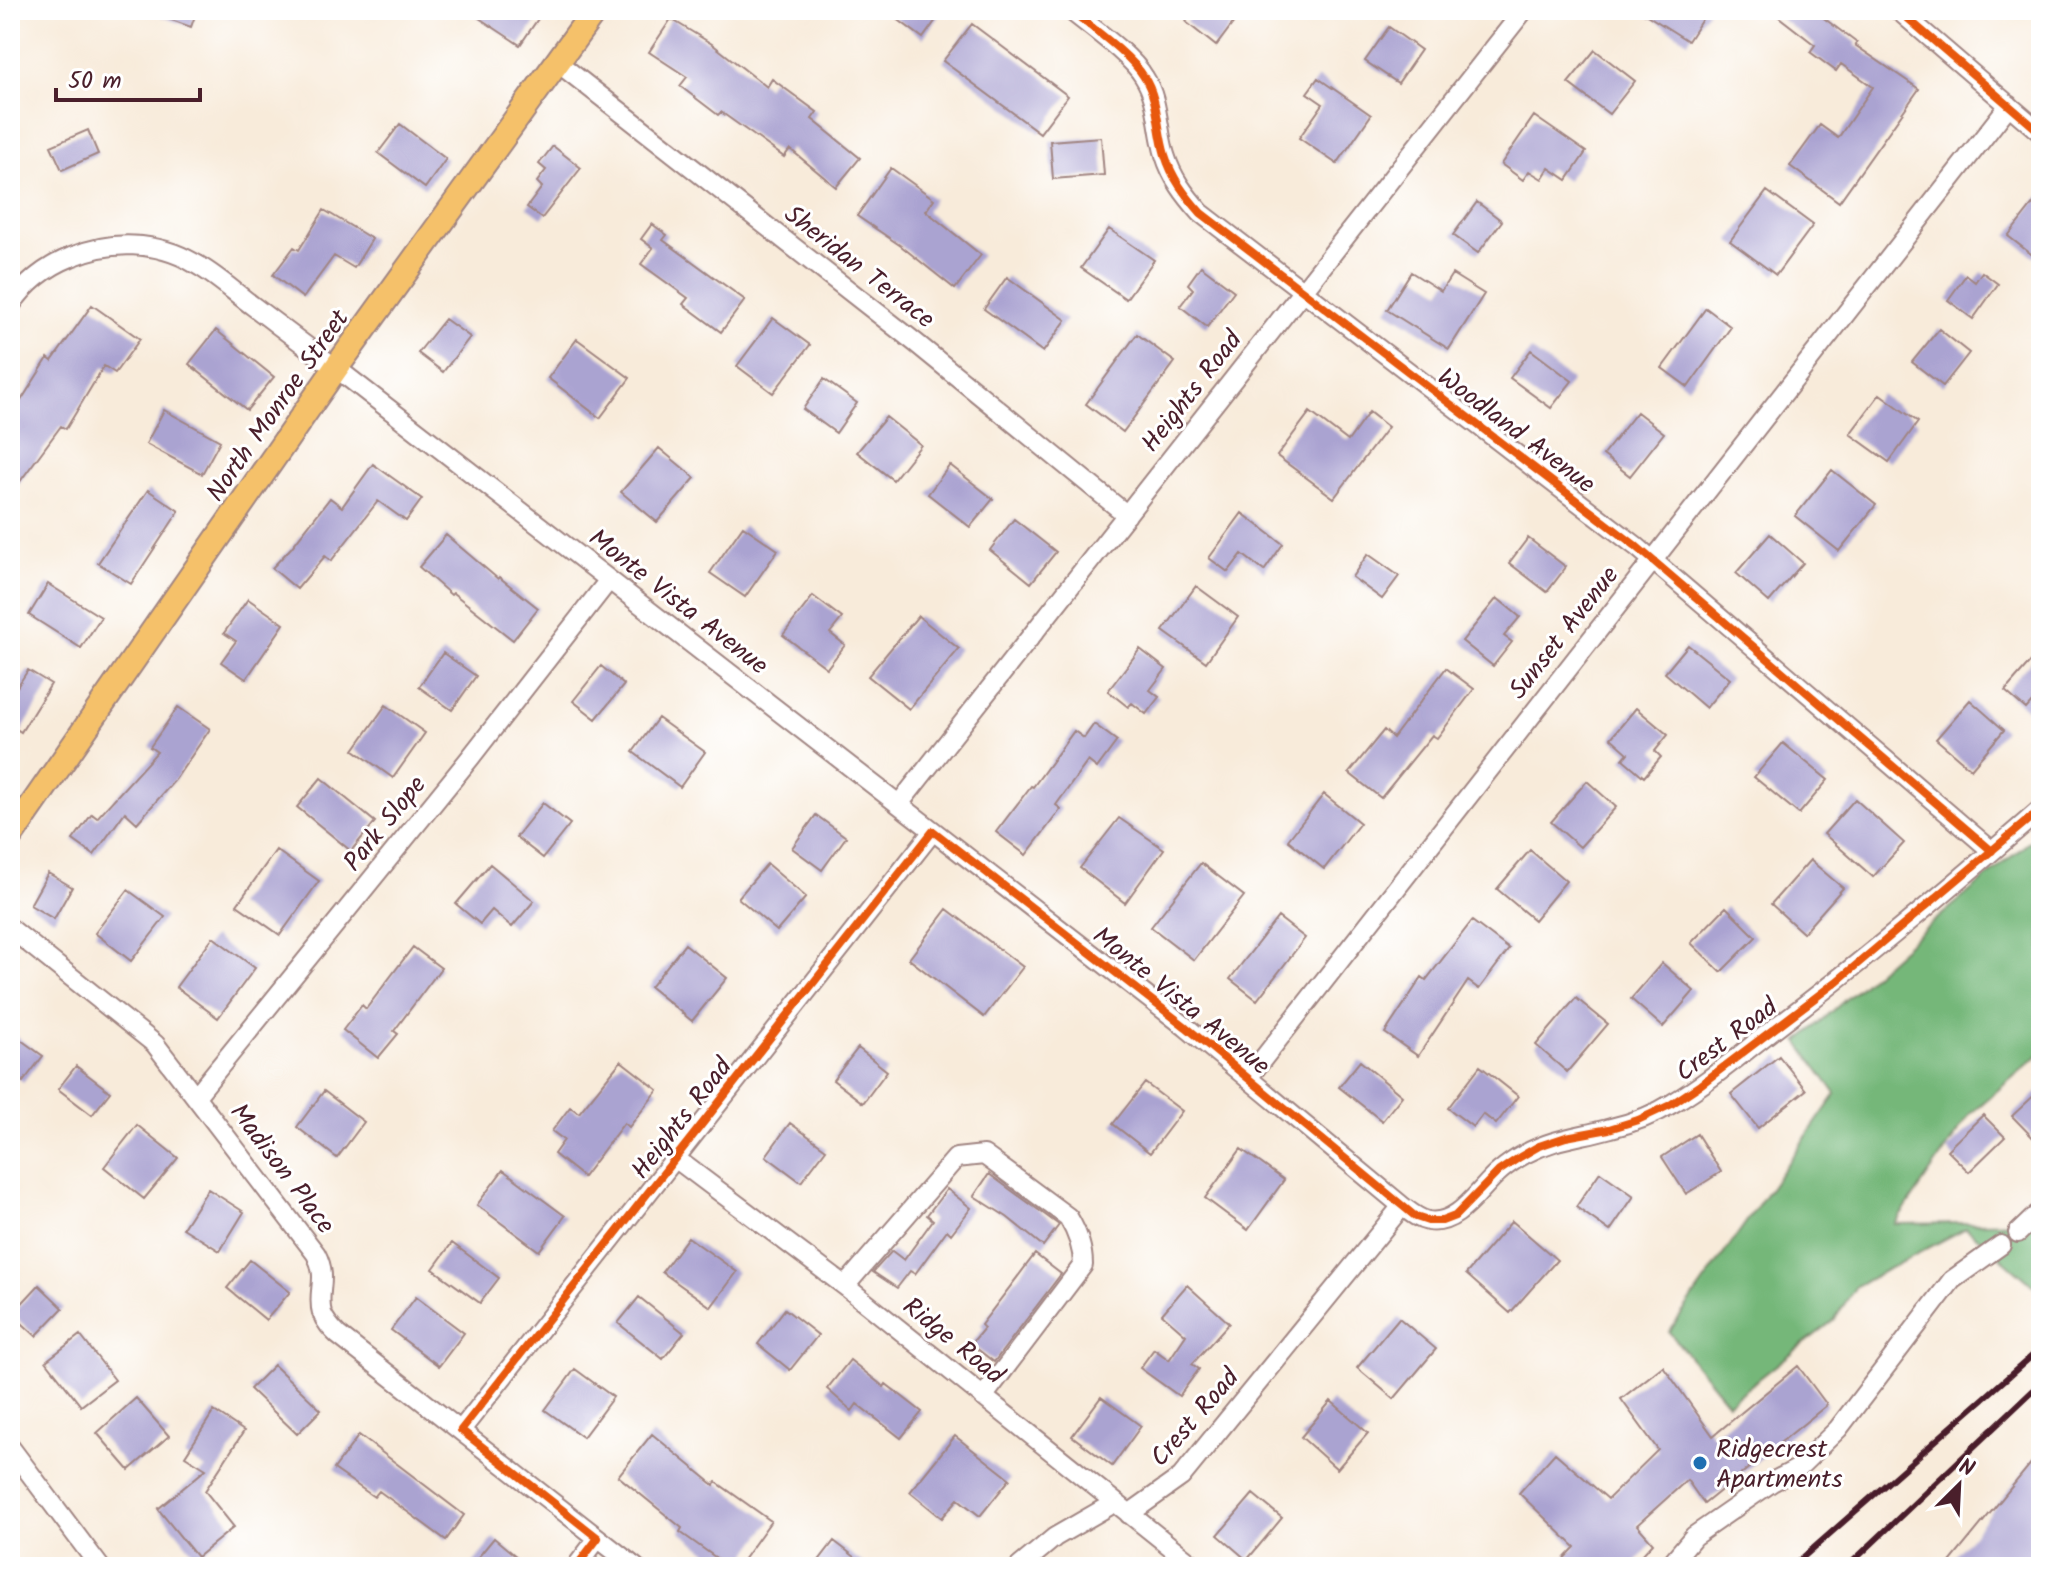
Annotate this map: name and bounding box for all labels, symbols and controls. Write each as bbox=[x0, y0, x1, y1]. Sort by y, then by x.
scale bar bbox=[56, 52, 200, 102]
text: 50 m bbox=[68, 62, 122, 101]
street label: Sheridan Terrace bbox=[774, 195, 944, 340]
street label: North Monroe Street bbox=[196, 300, 361, 511]
street label: Heights Road bbox=[1131, 321, 1254, 462]
street label: Woodland Avenue bbox=[1428, 358, 1604, 505]
street label: Monte Vista Avenue bbox=[579, 519, 777, 687]
street label: Sunset Avenue bbox=[1499, 557, 1631, 709]
street label: Park Slope bbox=[333, 767, 438, 882]
street label: Monte Vista Avenue bbox=[1083, 916, 1279, 1087]
street label: Crest Road bbox=[1667, 987, 1788, 1093]
street label: Heights Road bbox=[621, 1048, 744, 1189]
street label: Madison Place bbox=[218, 1095, 345, 1244]
street label: Ridge Road bbox=[893, 1287, 1014, 1397]
street label: Crest Road bbox=[1140, 1359, 1251, 1477]
place label: Ridgecrest Apartments bbox=[1716, 1429, 1843, 1501]
north arrow bbox=[1919, 1445, 1999, 1525]
text: N bbox=[1953, 1450, 1980, 1488]
marker: Ridgecrest Apartments bbox=[1691, 1454, 1709, 1472]

